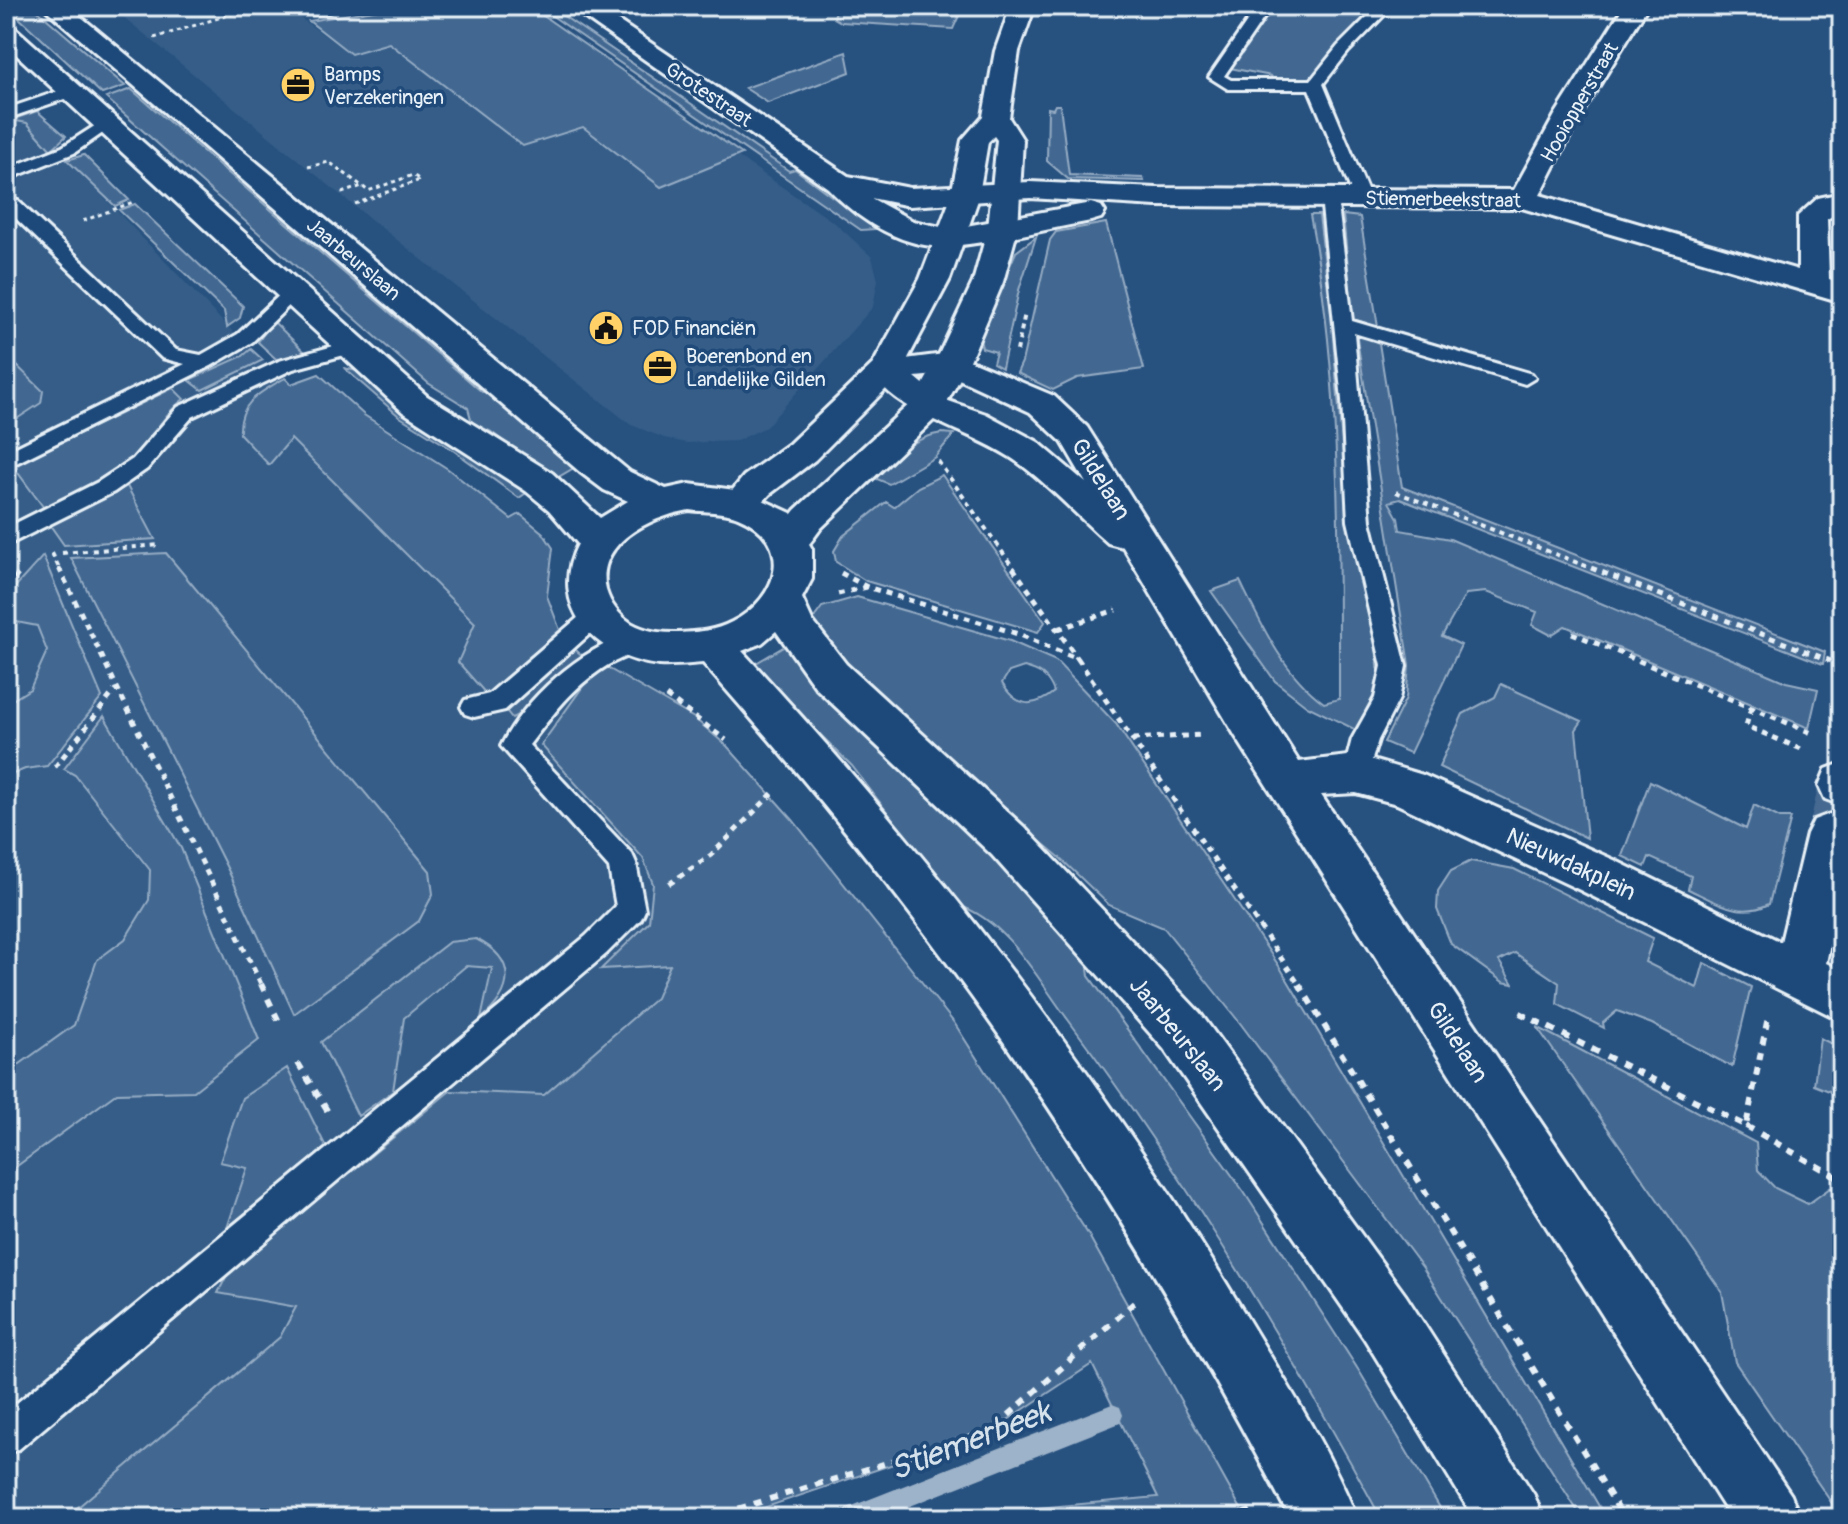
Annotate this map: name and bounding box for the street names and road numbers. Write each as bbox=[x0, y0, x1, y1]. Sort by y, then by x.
street label: Hooiopperstraat bbox=[1535, 37, 1624, 167]
street label: Grotestraat bbox=[661, 56, 757, 133]
street label: Stiemerbeekstraat bbox=[1365, 186, 1522, 213]
street label: Jaarbeurslaan bbox=[302, 213, 406, 306]
street label: Gildelaan bbox=[1064, 433, 1137, 525]
street label: Nieuwdakplein bbox=[1501, 822, 1640, 907]
street label: Jaarbeurslaan bbox=[1123, 971, 1232, 1097]
street label: Gildelaan bbox=[1421, 996, 1494, 1088]

